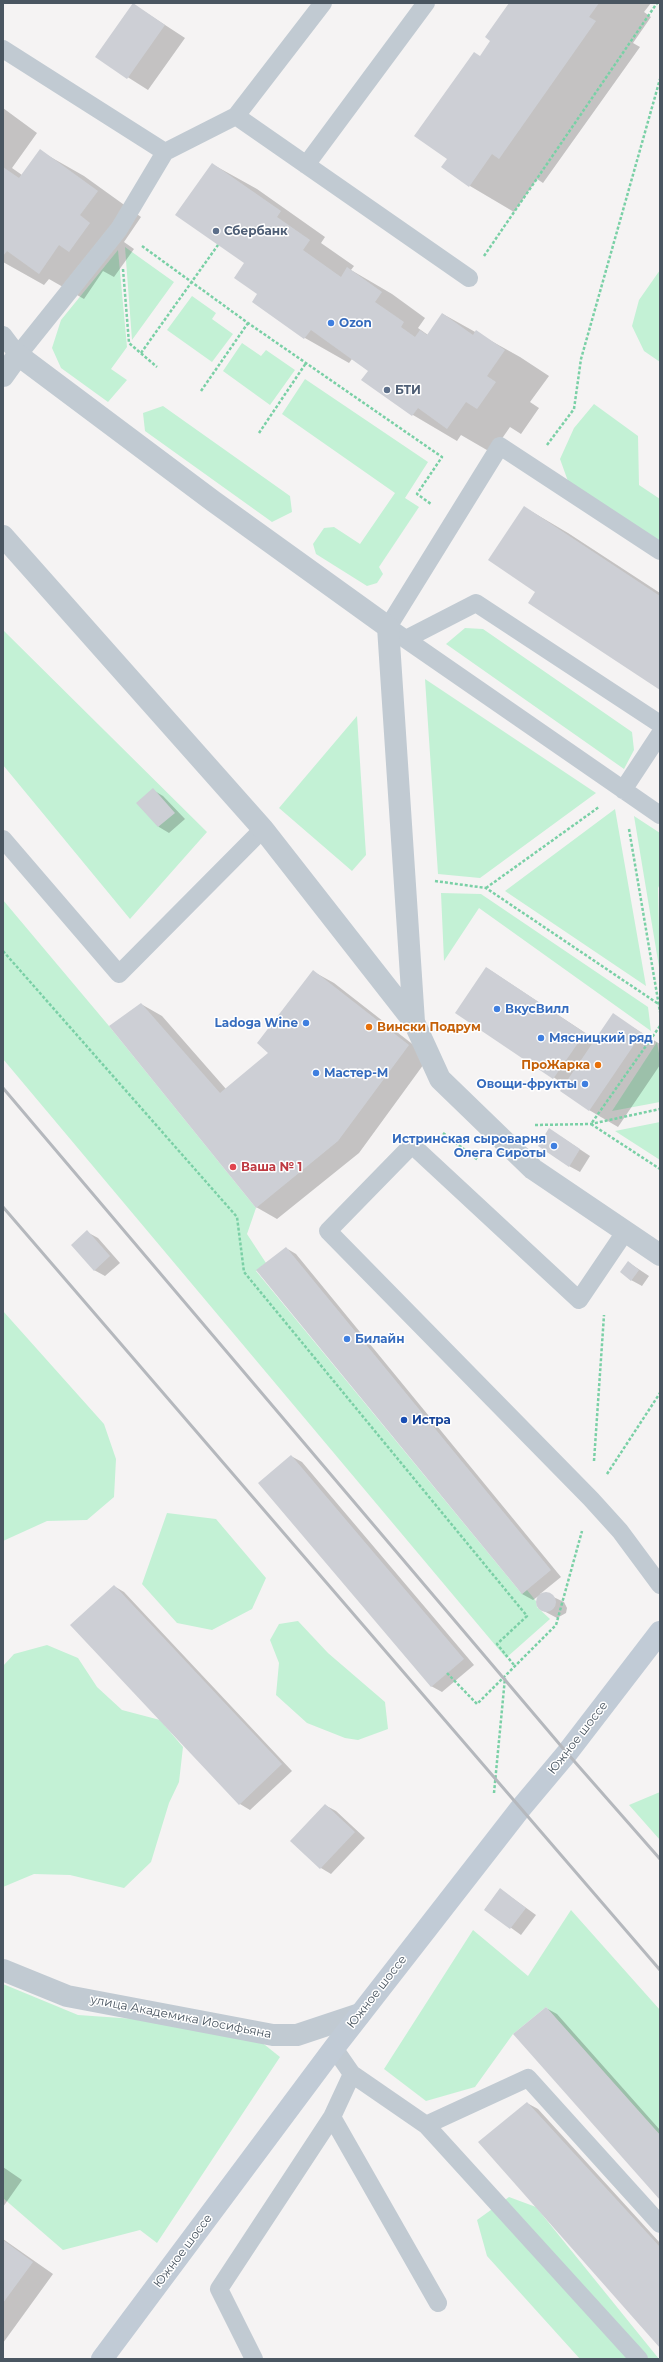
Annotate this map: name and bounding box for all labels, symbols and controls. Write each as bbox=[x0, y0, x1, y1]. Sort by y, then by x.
place label: Сбербанк bbox=[224, 224, 288, 238]
marker: Сбербанк bbox=[211, 226, 221, 236]
place label: Ozon bbox=[339, 316, 372, 330]
marker: Ozon bbox=[326, 318, 336, 328]
place label: БТИ bbox=[395, 383, 421, 397]
marker: БТИ bbox=[382, 385, 392, 395]
place label: ВкусВилл bbox=[505, 1002, 569, 1016]
marker: ВкусВилл bbox=[492, 1004, 502, 1014]
place label: Ladoga Wine bbox=[214, 1016, 298, 1030]
marker: Ladoga Wine bbox=[301, 1018, 311, 1028]
place label: Вински Подрум bbox=[377, 1020, 481, 1034]
marker: Вински Подрум bbox=[364, 1022, 374, 1032]
place label: Мясницкий ряд bbox=[549, 1031, 653, 1045]
marker: Мясницкий ряд bbox=[536, 1033, 546, 1043]
place label: ПроЖарка bbox=[521, 1058, 590, 1072]
marker: ПроЖарка bbox=[593, 1060, 603, 1070]
place label: Мастер-М bbox=[324, 1066, 388, 1080]
marker: Мастер-М bbox=[311, 1068, 321, 1078]
place label: Овощи-фрукты bbox=[477, 1077, 577, 1091]
marker: Овощи-фрукты bbox=[580, 1079, 590, 1089]
place label: Истринская сыроварня Олега Сироты bbox=[392, 1132, 546, 1160]
marker: Истринская сыроварня Олега Сироты bbox=[549, 1141, 559, 1151]
place label: Ваша № 1 bbox=[241, 1160, 302, 1174]
marker: Ваша № 1 bbox=[228, 1162, 238, 1172]
place label: Билайн bbox=[355, 1332, 404, 1346]
marker: Билайн bbox=[342, 1334, 352, 1344]
place label: Истра bbox=[412, 1413, 451, 1427]
marker: Истра bbox=[399, 1415, 409, 1425]
street label: Южное шоссе bbox=[545, 1699, 611, 1777]
street label: Южное шоссе bbox=[344, 1953, 410, 2031]
street label: улица Академика Иосифьяна bbox=[89, 1992, 273, 2042]
street label: Южное шоссе bbox=[151, 2211, 215, 2291]

